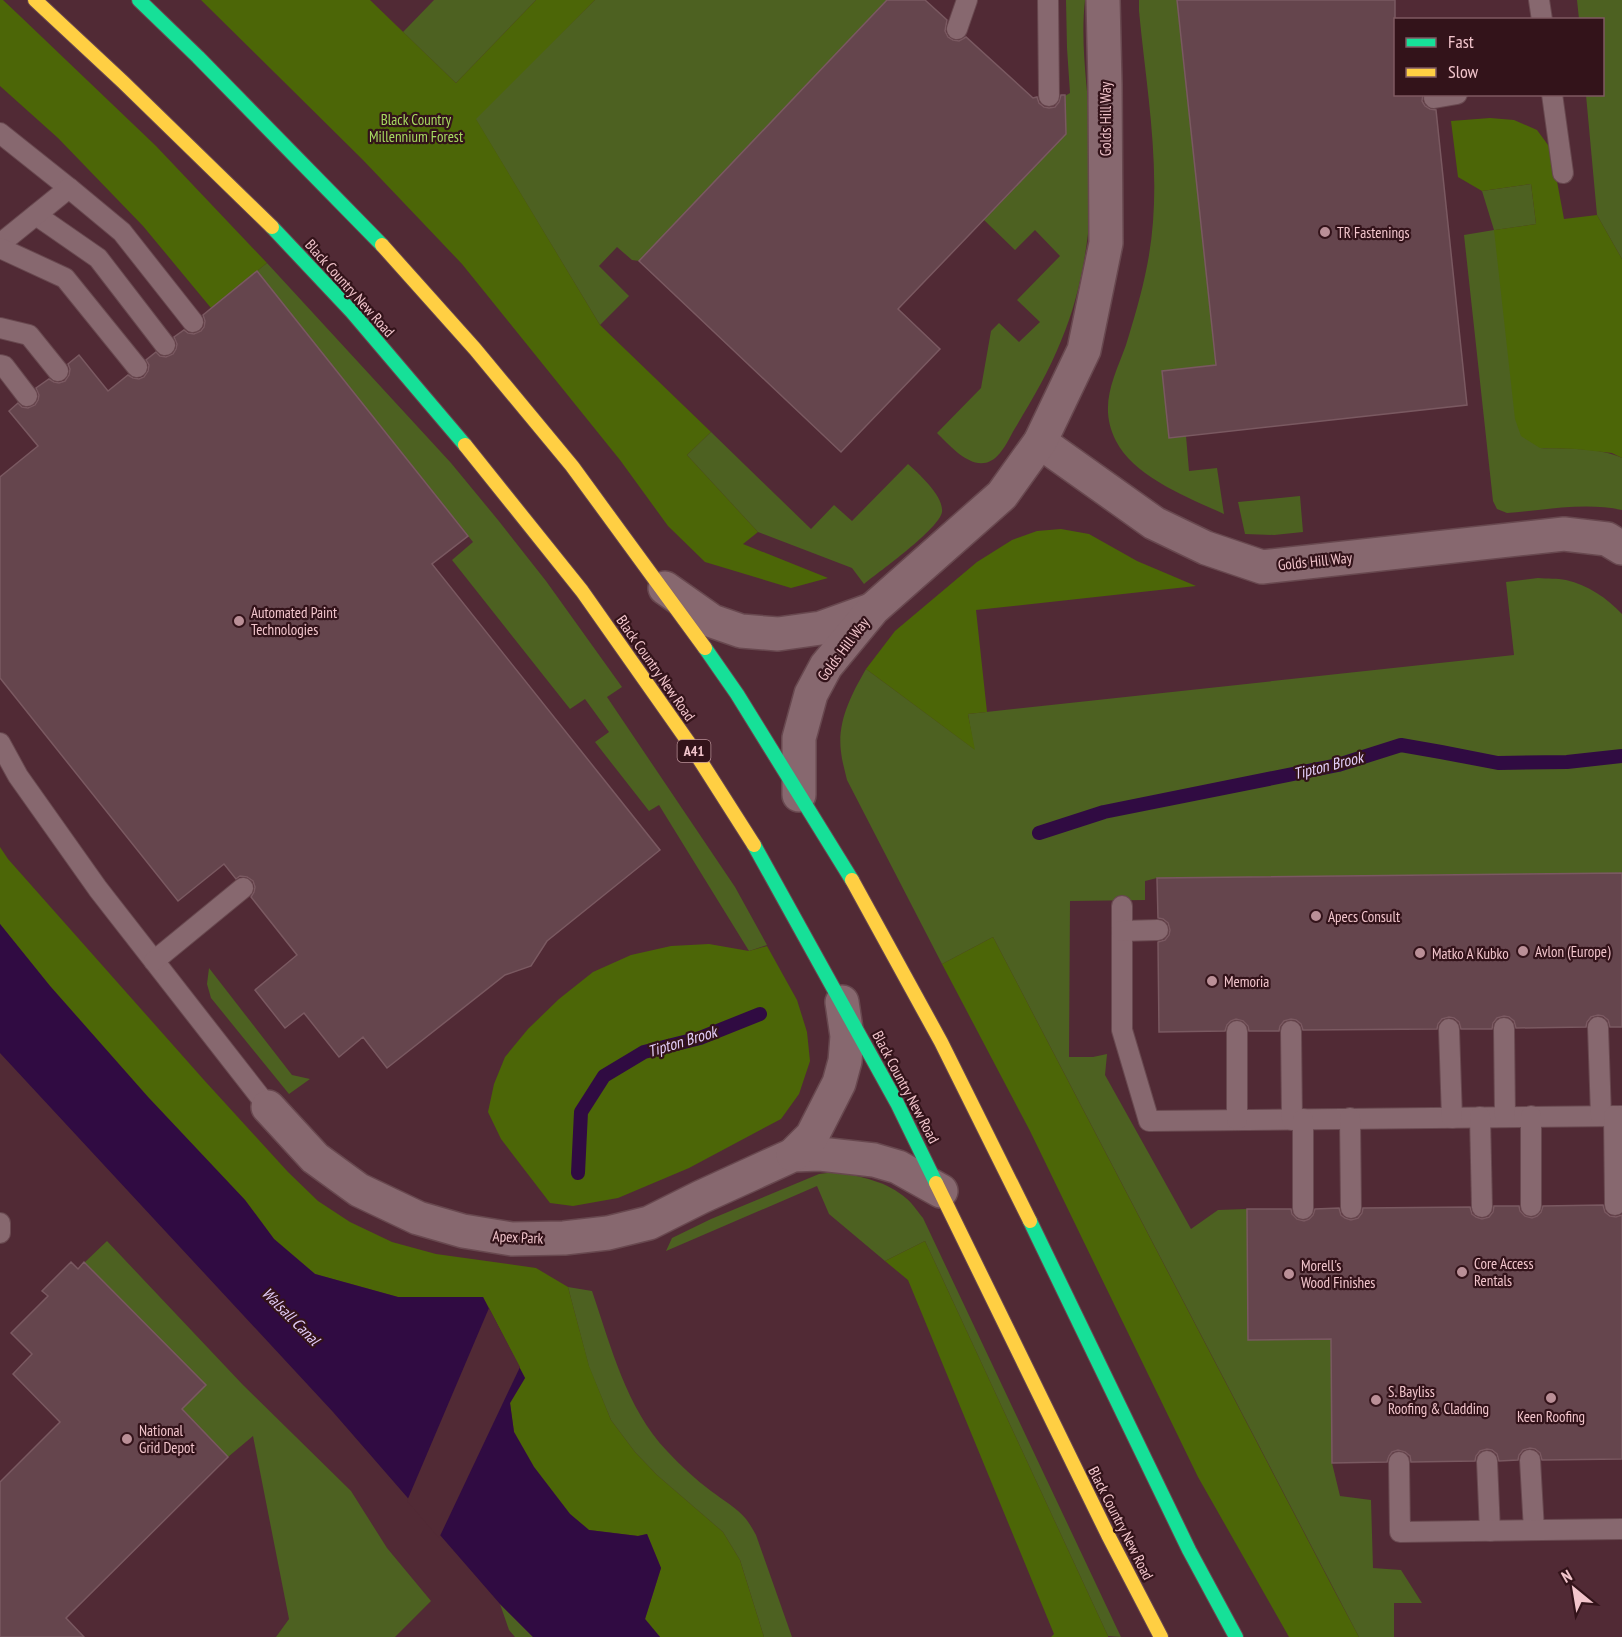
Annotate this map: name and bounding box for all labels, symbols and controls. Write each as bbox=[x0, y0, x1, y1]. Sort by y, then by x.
legend bbox=[1394, 18, 1604, 96]
text: Fast bbox=[1448, 30, 1474, 53]
text: Slow bbox=[1448, 60, 1479, 83]
street label: Golds Hill Way bbox=[1096, 81, 1115, 156]
park label: Black Country Millennium Forest bbox=[369, 110, 463, 146]
place label: TR Fastenings bbox=[1337, 223, 1410, 242]
marker: TR Fastenings bbox=[1318, 225, 1332, 239]
street label: Black Country New Road bbox=[301, 235, 399, 341]
street label: Golds Hill Way bbox=[1277, 548, 1353, 574]
place label: Automated Paint Technologies bbox=[251, 603, 337, 639]
street label: Black Country New Road bbox=[612, 611, 700, 725]
street label: Golds Hill Way bbox=[813, 613, 873, 684]
marker: Automated Paint Technologies bbox=[232, 614, 246, 628]
road number: A41 bbox=[678, 740, 710, 762]
water label: Tipton Brook bbox=[1291, 746, 1367, 783]
place label: Apecs Consult bbox=[1328, 907, 1400, 926]
marker: Apecs Consult bbox=[1309, 909, 1323, 923]
place label: Avlon (Europe) bbox=[1535, 942, 1611, 961]
place label: Matko A Kubko bbox=[1432, 944, 1509, 963]
marker: Avlon (Europe) bbox=[1516, 944, 1530, 958]
marker: Matko A Kubko bbox=[1413, 946, 1427, 960]
place label: Memoria bbox=[1224, 972, 1269, 991]
marker: Memoria bbox=[1205, 974, 1219, 988]
water label: Tipton Brook bbox=[645, 1021, 721, 1061]
street label: Black Country New Road bbox=[868, 1028, 944, 1146]
street label: Apex Park bbox=[492, 1226, 544, 1248]
place label: Core Access Rentals bbox=[1474, 1254, 1533, 1290]
place label: Morell's Wood Finishes bbox=[1301, 1256, 1375, 1292]
marker: Core Access Rentals bbox=[1455, 1265, 1469, 1279]
marker: Morell's Wood Finishes bbox=[1282, 1267, 1296, 1281]
water label: Walsall Canal bbox=[258, 1283, 325, 1350]
place label: S. Bayliss Roofing & Cladding bbox=[1388, 1382, 1489, 1418]
marker: Keen Roofing bbox=[1544, 1391, 1558, 1405]
marker: S. Bayliss Roofing & Cladding bbox=[1369, 1393, 1383, 1407]
place label: Keen Roofing bbox=[1517, 1407, 1585, 1426]
place label: National Grid Depot bbox=[139, 1421, 195, 1457]
marker: National Grid Depot bbox=[120, 1432, 134, 1446]
street label: Black Country New Road bbox=[1084, 1463, 1158, 1583]
north arrow bbox=[1544, 1559, 1604, 1619]
text: N bbox=[1558, 1565, 1575, 1587]

